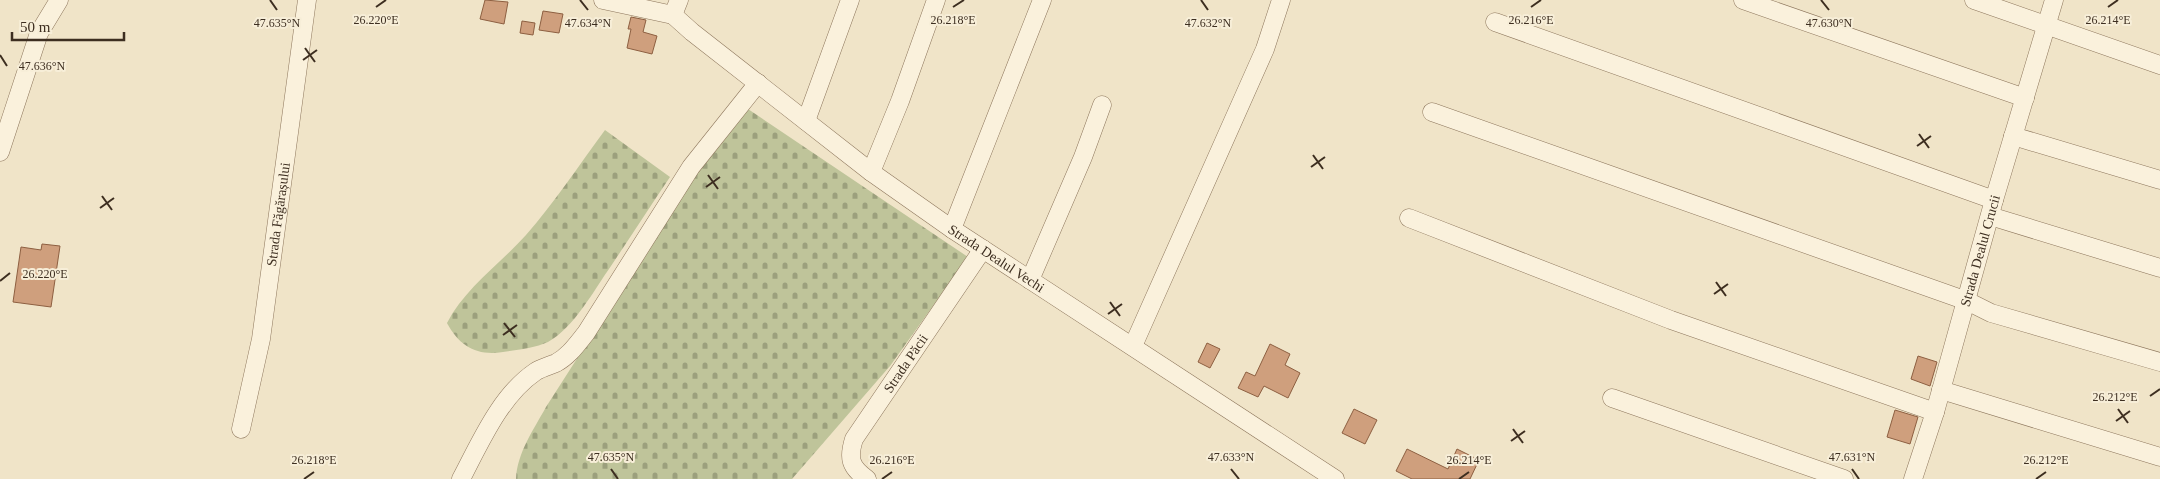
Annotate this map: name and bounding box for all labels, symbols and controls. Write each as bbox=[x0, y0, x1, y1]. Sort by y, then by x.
scale bar bbox=[12, 10, 125, 42]
text: 26.220°E bbox=[353, 13, 399, 27]
text: 26.218°E bbox=[930, 13, 976, 27]
text: 26.216°E bbox=[1508, 13, 1554, 27]
text: 26.214°E bbox=[2085, 13, 2131, 27]
text: 47.635°N bbox=[254, 16, 301, 30]
text: 47.634°N bbox=[565, 16, 612, 30]
text: 47.632°N bbox=[1185, 16, 1232, 30]
text: 47.630°N bbox=[1806, 16, 1853, 30]
text: 50 m bbox=[20, 19, 51, 35]
text: 47.636°N bbox=[19, 59, 66, 73]
street label: Strada Făgărașului bbox=[264, 161, 293, 267]
street label: Strada Dealul Crucii bbox=[1958, 193, 2003, 308]
street label: Strada Dealul Vechi bbox=[945, 222, 1047, 295]
text: 26.220°E bbox=[22, 267, 68, 281]
street label: Strada Păcii bbox=[881, 331, 931, 396]
text: 26.212°E bbox=[2092, 390, 2138, 404]
text: 47.635°N bbox=[588, 450, 635, 464]
text: 47.633°N bbox=[1208, 450, 1255, 464]
text: 47.631°N bbox=[1829, 450, 1876, 464]
text: 26.218°E bbox=[291, 453, 337, 467]
text: 26.216°E bbox=[869, 453, 915, 467]
text: 26.214°E bbox=[1446, 453, 1492, 467]
text: 26.212°E bbox=[2023, 453, 2069, 467]

